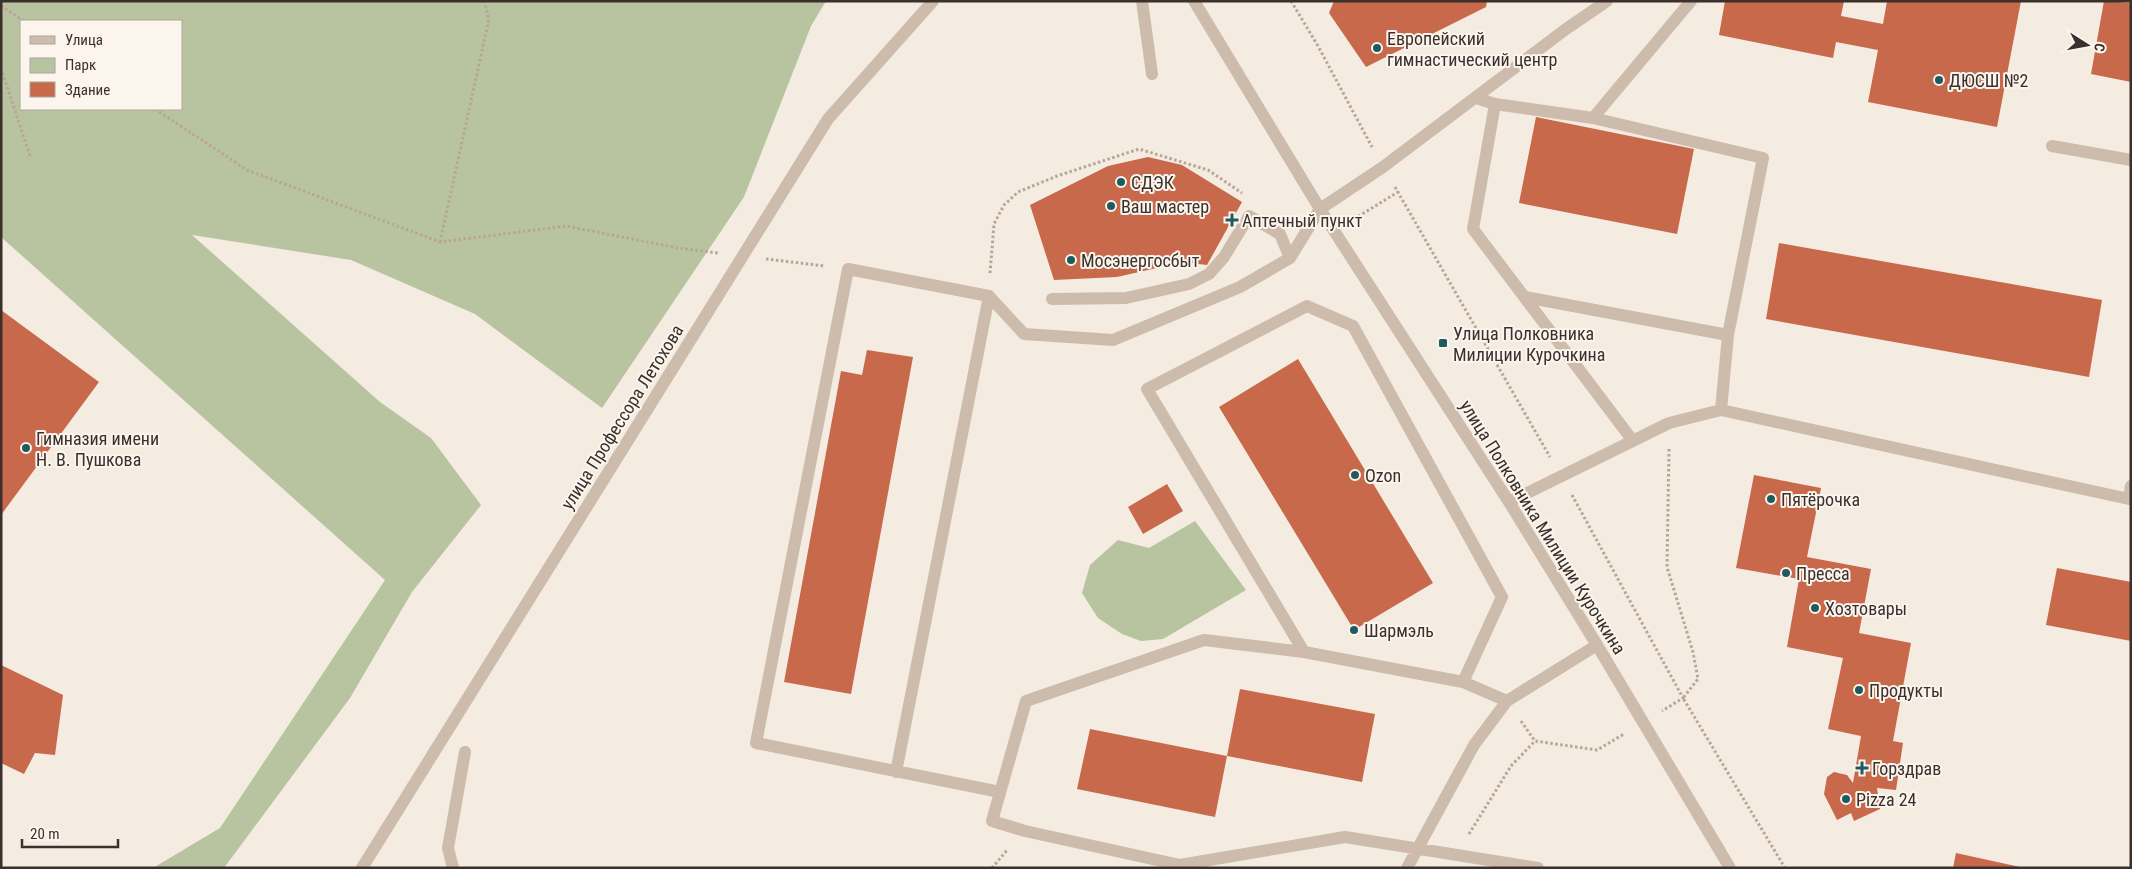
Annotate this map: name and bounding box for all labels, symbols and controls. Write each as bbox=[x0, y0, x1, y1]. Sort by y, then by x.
legend bbox=[20, 20, 182, 110]
north arrow bbox=[2062, 20, 2112, 70]
place label: Европейский гимнастический центр bbox=[1387, 28, 1558, 70]
text: Улица bbox=[65, 31, 103, 49]
marker: Европейский гимнастический центр bbox=[1371, 42, 1383, 54]
text: С bbox=[2091, 42, 2108, 53]
text: Парк bbox=[65, 56, 96, 74]
place label: ДЮСШ №2 bbox=[1949, 70, 2029, 91]
marker: ДЮСШ №2 bbox=[1933, 74, 1945, 86]
text: Здание bbox=[65, 81, 110, 99]
place label: СДЭК bbox=[1131, 172, 1174, 193]
marker: СДЭК bbox=[1115, 176, 1127, 188]
place label: Ваш мастер bbox=[1121, 196, 1209, 217]
marker: Ваш мастер bbox=[1105, 200, 1117, 212]
place label: Аптечный пункт bbox=[1242, 210, 1363, 231]
marker: Аптечный пункт bbox=[1226, 214, 1238, 226]
place label: Мосэнергосбыт bbox=[1081, 250, 1200, 271]
marker: Мосэнергосбыт bbox=[1065, 254, 1077, 266]
street label: улица Профессора Летохова bbox=[556, 321, 688, 513]
place label: Улица Полковника Милиции Курочкина bbox=[1453, 323, 1605, 365]
marker: Улица Полковника Милиции Курочкина bbox=[1437, 337, 1449, 349]
street label: улица Полковника Милиции Курочкина bbox=[1456, 396, 1630, 658]
place label: Гимназия имени Н. В. Пушкова bbox=[36, 428, 159, 470]
marker: Гимназия имени Н. В. Пушкова bbox=[20, 442, 32, 454]
place label: Ozon bbox=[1365, 465, 1401, 486]
marker: Ozon bbox=[1349, 469, 1361, 481]
place label: Пятёрочка bbox=[1781, 489, 1860, 510]
marker: Пятёрочка bbox=[1765, 493, 1777, 505]
place label: Пресса bbox=[1796, 563, 1850, 584]
marker: Пресса bbox=[1780, 567, 1792, 579]
place label: Хозтовары bbox=[1825, 598, 1907, 619]
marker: Хозтовары bbox=[1809, 602, 1821, 614]
place label: Шармэль bbox=[1364, 620, 1434, 641]
marker: Шармэль bbox=[1348, 624, 1360, 636]
place label: Продукты bbox=[1869, 680, 1943, 701]
marker: Продукты bbox=[1853, 684, 1865, 696]
place label: Горздрав bbox=[1872, 758, 1941, 779]
marker: Горздрав bbox=[1856, 762, 1868, 774]
place label: Pizza 24 bbox=[1856, 789, 1917, 810]
marker: Pizza 24 bbox=[1840, 793, 1852, 805]
scale bar bbox=[22, 816, 119, 848]
text: 20 m bbox=[30, 825, 60, 843]

